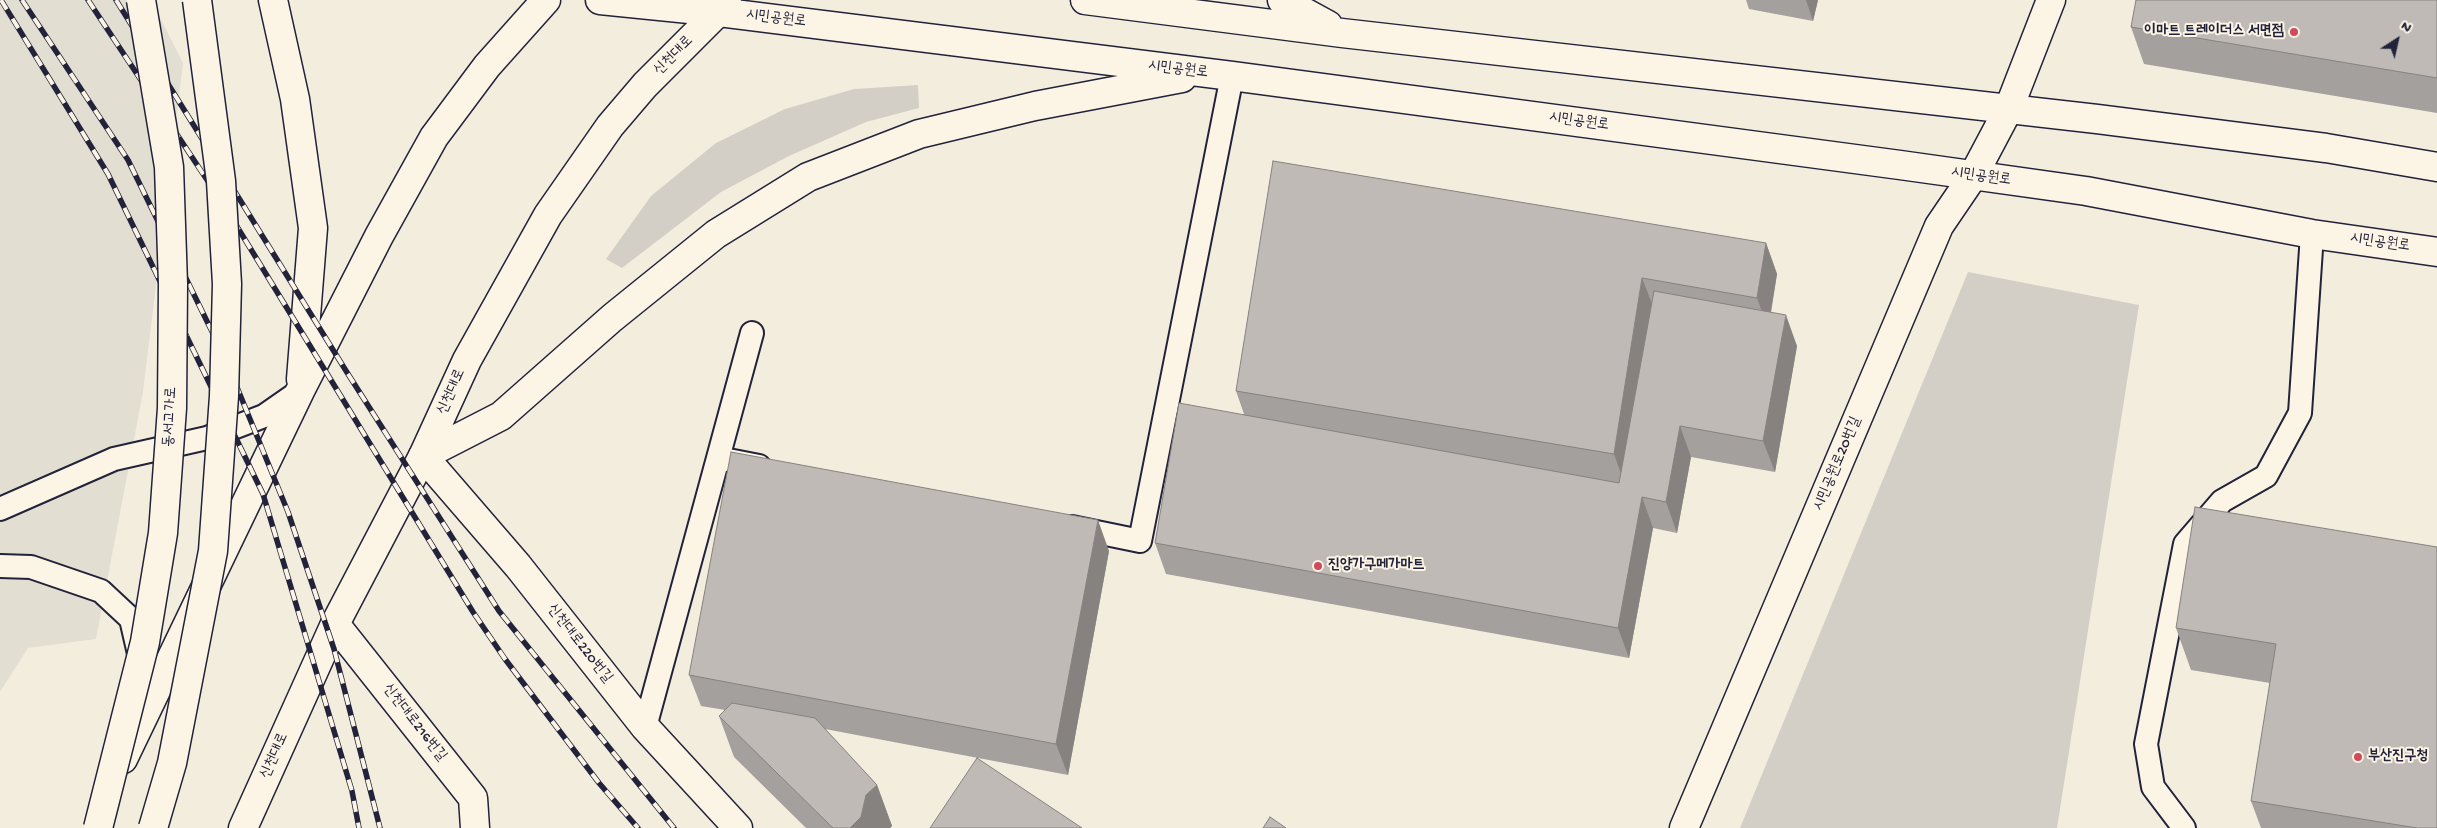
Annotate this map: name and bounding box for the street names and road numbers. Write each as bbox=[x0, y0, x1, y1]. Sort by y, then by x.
street label: 시민공원로 bbox=[745, 6, 807, 32]
street label: 신천대로 bbox=[651, 33, 697, 79]
street label: 시민공원로 bbox=[1147, 57, 1209, 83]
street label: 시민공원로 bbox=[1548, 109, 1610, 135]
street label: 시민공원로 bbox=[1950, 164, 2012, 190]
street label: 시민공원로 bbox=[2349, 230, 2411, 256]
street label: 신천대로 bbox=[434, 366, 470, 418]
street label: 동서고가로 bbox=[160, 386, 182, 448]
street label: 시민공원로20번길 bbox=[1810, 414, 1866, 514]
street label: 신천대로220번길 bbox=[542, 601, 616, 687]
street label: 신천대로216번길 bbox=[378, 681, 450, 765]
street label: 신천대로 bbox=[257, 730, 293, 782]

